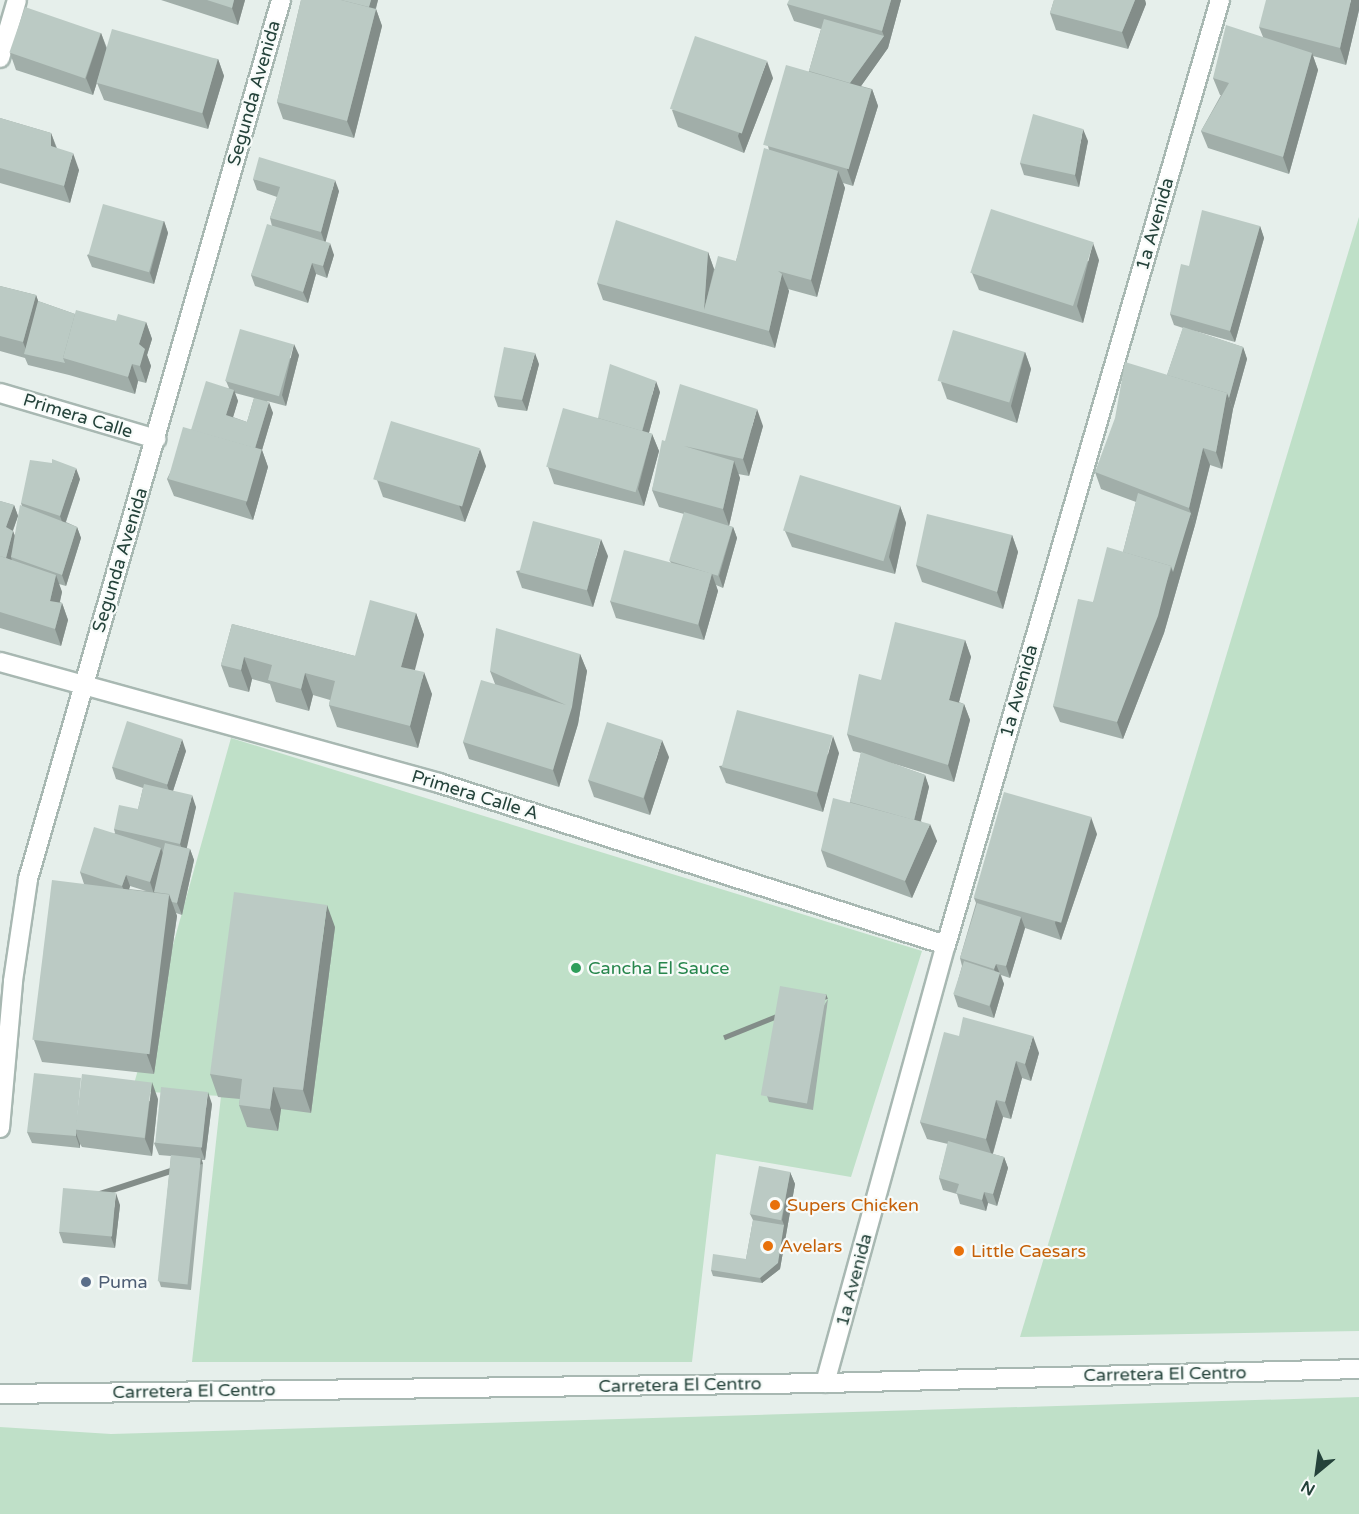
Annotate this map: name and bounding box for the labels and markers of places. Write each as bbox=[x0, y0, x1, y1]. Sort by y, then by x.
place label: Cancha El Sauce bbox=[588, 957, 729, 979]
marker: Cancha El Sauce bbox=[569, 961, 583, 975]
place label: Supers Chicken bbox=[787, 1194, 919, 1216]
marker: Supers Chicken bbox=[768, 1198, 782, 1212]
place label: Avelars bbox=[780, 1235, 843, 1257]
marker: Avelars bbox=[761, 1239, 775, 1253]
place label: Little Caesars bbox=[971, 1240, 1086, 1262]
marker: Little Caesars bbox=[952, 1244, 966, 1258]
place label: Puma bbox=[98, 1271, 148, 1293]
marker: Puma bbox=[79, 1275, 93, 1289]

